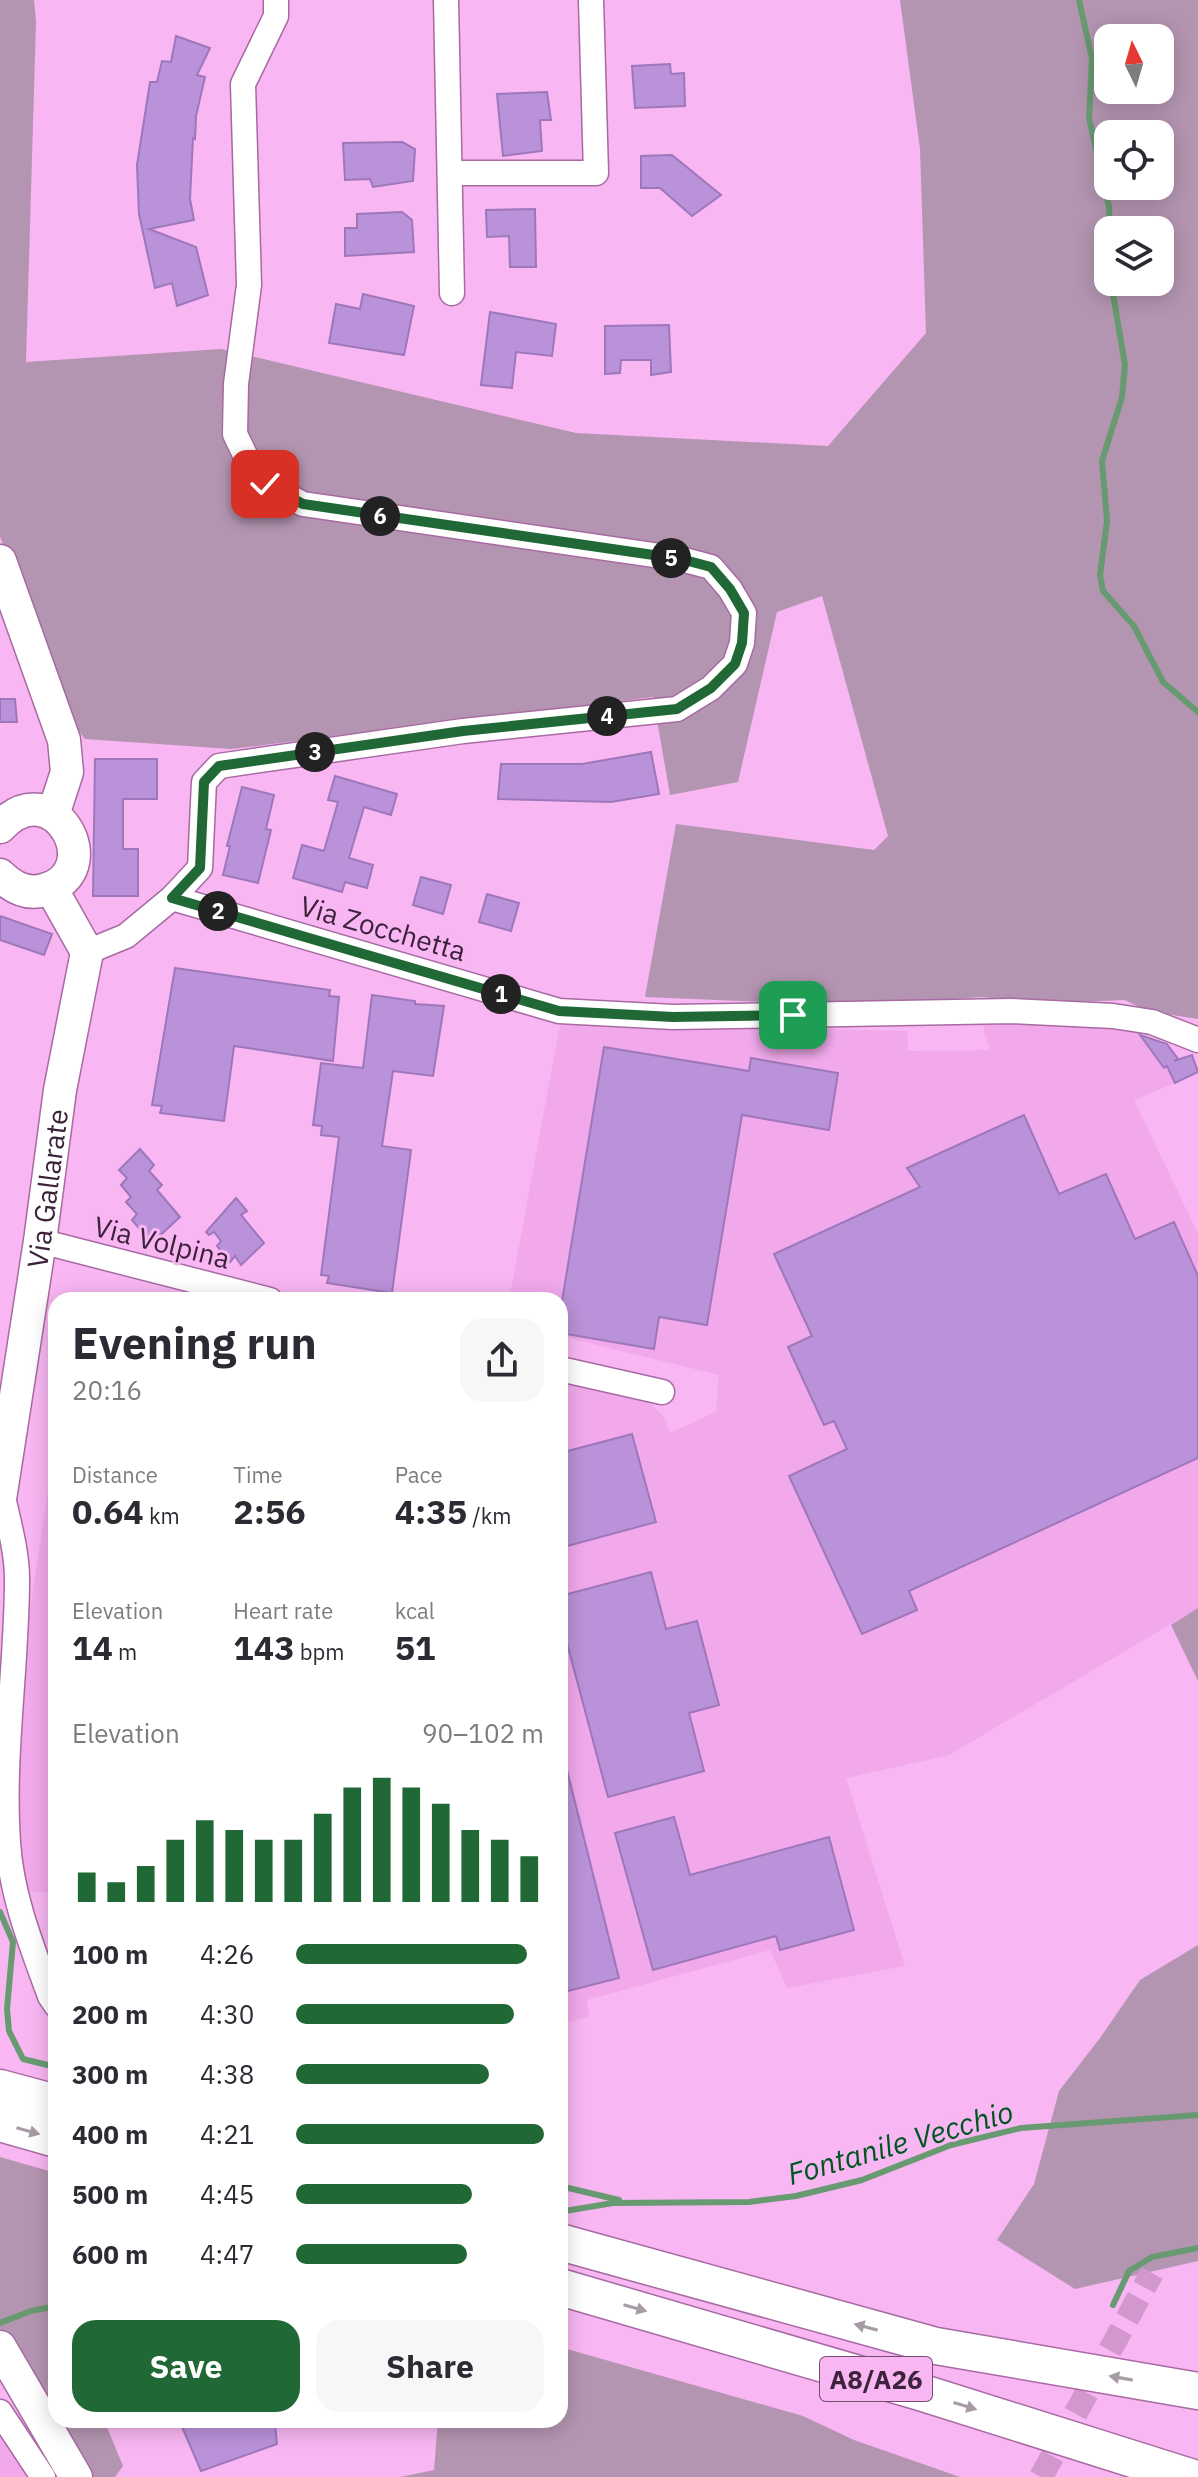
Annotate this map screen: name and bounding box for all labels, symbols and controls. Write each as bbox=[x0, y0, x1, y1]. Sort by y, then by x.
north arrow bbox=[1094, 24, 1174, 104]
map controls bbox=[1094, 24, 1174, 296]
button: locate bbox=[1094, 120, 1174, 200]
button: layers bbox=[1094, 216, 1174, 296]
pin bbox=[231, 450, 299, 518]
icon: check bbox=[243, 462, 287, 506]
pin: 6 bbox=[360, 496, 400, 536]
text: 6 bbox=[373, 501, 387, 530]
pin: 5 bbox=[651, 538, 691, 578]
text: 5 bbox=[664, 543, 678, 572]
pin: 4 bbox=[587, 696, 627, 736]
text: 4 bbox=[600, 701, 614, 730]
pin: 3 bbox=[295, 732, 335, 772]
text: 3 bbox=[308, 737, 322, 766]
street label: Via Zocchetta bbox=[296, 887, 470, 969]
pin: 2 bbox=[198, 891, 238, 931]
text: 2 bbox=[211, 896, 225, 925]
pin: 1 bbox=[481, 974, 521, 1014]
text: 1 bbox=[494, 979, 508, 1008]
pin bbox=[759, 981, 827, 1049]
icon: arrive bbox=[771, 993, 815, 1037]
street label: Via Gallarate bbox=[18, 1107, 76, 1271]
street label: Via Volpina bbox=[90, 1207, 234, 1277]
text: Evening run bbox=[72, 1314, 317, 1371]
button: share bbox=[460, 1318, 544, 1402]
text: 20:16 bbox=[72, 1373, 142, 1407]
text: Distance bbox=[72, 1460, 158, 1489]
text: Time bbox=[233, 1460, 283, 1489]
text: Pace bbox=[395, 1460, 443, 1489]
text: 0.64 bbox=[72, 1489, 144, 1533]
text: 2:56 bbox=[233, 1489, 306, 1533]
text: 4:35 bbox=[395, 1489, 467, 1533]
text: km bbox=[144, 1501, 180, 1530]
text: /km bbox=[467, 1501, 512, 1530]
text: Elevation bbox=[72, 1596, 163, 1625]
text: Heart rate bbox=[233, 1596, 333, 1625]
text: kcal bbox=[395, 1596, 435, 1625]
text: 14 bbox=[72, 1625, 113, 1669]
text: 143 bbox=[233, 1625, 295, 1669]
text: 51 bbox=[395, 1625, 435, 1669]
text: m bbox=[113, 1637, 137, 1666]
text: bpm bbox=[295, 1637, 344, 1666]
text: Elevation bbox=[72, 1716, 180, 1750]
text: 90–102 m bbox=[422, 1716, 544, 1750]
text: 100 m bbox=[72, 1937, 148, 1971]
text: 4:26 bbox=[200, 1937, 254, 1971]
text: 200 m bbox=[72, 1997, 148, 2031]
text: 4:30 bbox=[200, 1997, 254, 2031]
text: 300 m bbox=[72, 2057, 148, 2091]
text: 4:38 bbox=[200, 2057, 254, 2091]
water label: Fontanile Vecchio bbox=[782, 2091, 1018, 2193]
text: 400 m bbox=[72, 2117, 148, 2151]
text: 4:21 bbox=[200, 2117, 254, 2151]
one-way arrow bbox=[16, 2125, 40, 2138]
text: 500 m bbox=[72, 2177, 148, 2211]
text: 4:45 bbox=[200, 2177, 254, 2211]
text: 600 m bbox=[72, 2237, 148, 2271]
text: 4:47 bbox=[200, 2237, 254, 2271]
one-way arrow bbox=[623, 2302, 647, 2315]
button: Save bbox=[72, 2320, 300, 2412]
button: Share bbox=[316, 2320, 544, 2412]
one-way arrow bbox=[854, 2320, 879, 2332]
road number: A8/A26 bbox=[820, 2357, 932, 2401]
one-way arrow bbox=[1108, 2371, 1133, 2384]
one-way arrow bbox=[953, 2400, 977, 2413]

